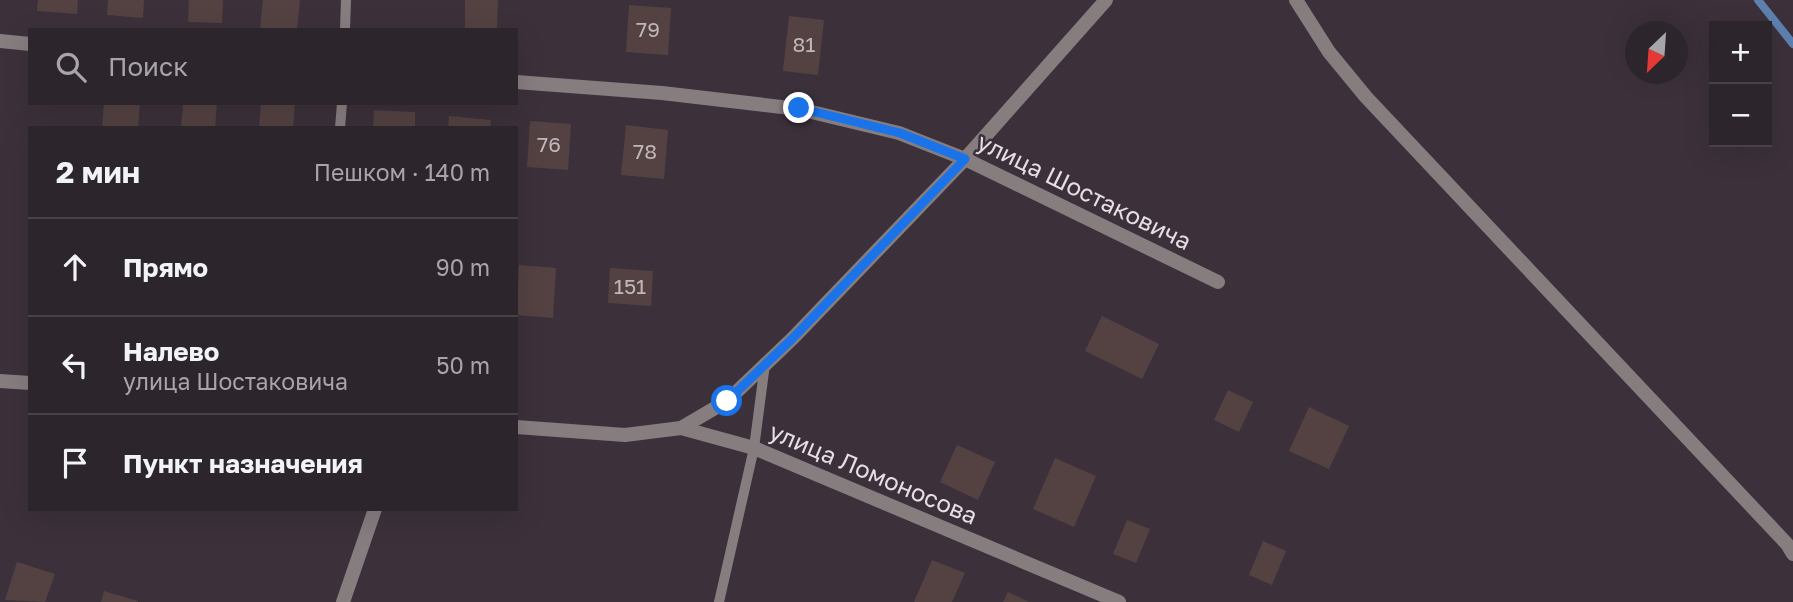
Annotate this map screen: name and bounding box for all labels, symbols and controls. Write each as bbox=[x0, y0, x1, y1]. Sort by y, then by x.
house number: 79 bbox=[636, 16, 660, 42]
north arrow bbox=[1625, 21, 1688, 84]
map controls bbox=[1709, 21, 1772, 147]
button: + bbox=[1709, 21, 1772, 84]
search box bbox=[28, 28, 518, 105]
house number: 81 bbox=[793, 31, 816, 57]
icon: search bbox=[52, 48, 90, 86]
text: Поиск bbox=[108, 51, 188, 82]
button: − bbox=[1709, 84, 1772, 147]
route end bbox=[783, 92, 814, 123]
street label: улица Шостаковича bbox=[973, 126, 1197, 255]
house number: 76 bbox=[537, 131, 561, 157]
house number: 78 bbox=[633, 138, 657, 164]
text: 2 мин bbox=[56, 154, 140, 190]
text: Пешком · 140 m bbox=[314, 158, 490, 186]
icon: ahead bbox=[56, 248, 94, 286]
text: Прямо bbox=[123, 252, 208, 283]
text: 90 m bbox=[436, 253, 490, 281]
house number: 151 bbox=[614, 273, 646, 299]
text: Налево bbox=[123, 336, 219, 367]
icon: left bbox=[56, 346, 94, 384]
text: 50 m bbox=[436, 351, 490, 379]
text: улица Шостаковича bbox=[123, 367, 348, 395]
route start bbox=[711, 385, 742, 416]
street label: улица Ломоносова bbox=[765, 416, 982, 530]
icon: arrive bbox=[56, 444, 94, 482]
text: Пункт назначения bbox=[123, 448, 363, 479]

